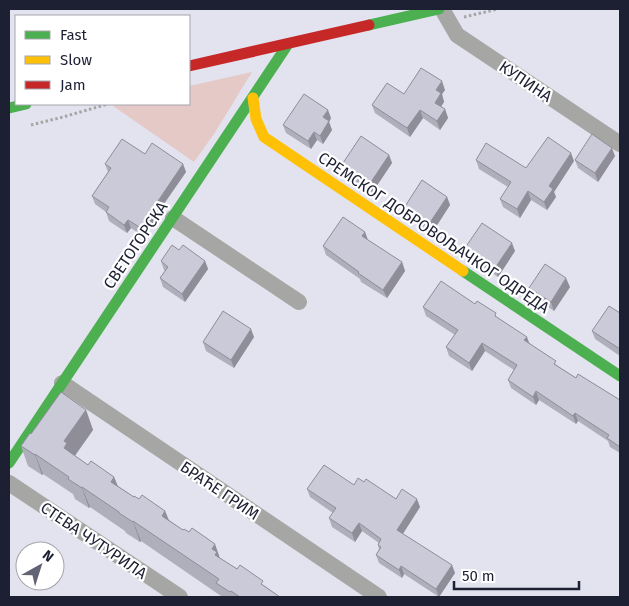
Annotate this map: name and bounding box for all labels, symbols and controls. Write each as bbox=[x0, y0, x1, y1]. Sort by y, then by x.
legend bbox=[15, 15, 190, 105]
text: Fast bbox=[60, 26, 87, 44]
text: Slow bbox=[60, 51, 92, 69]
street label: КУПИНА bbox=[496, 57, 557, 106]
text: Jam bbox=[60, 76, 86, 94]
street label: СРЕМСКОГ ДОБРОВОЉАЧКОГ ОДРЕДА bbox=[314, 148, 554, 318]
street label: СВЕТОГОРСКА bbox=[99, 197, 172, 293]
street label: БРАЋЕ ГРИМ bbox=[177, 457, 263, 524]
street label: СТЕВА ЧУТУРИЛА bbox=[37, 498, 151, 583]
north arrow bbox=[15, 541, 65, 591]
text: N bbox=[39, 547, 57, 566]
scale bar bbox=[454, 558, 579, 590]
text: 50 m bbox=[462, 567, 495, 585]

